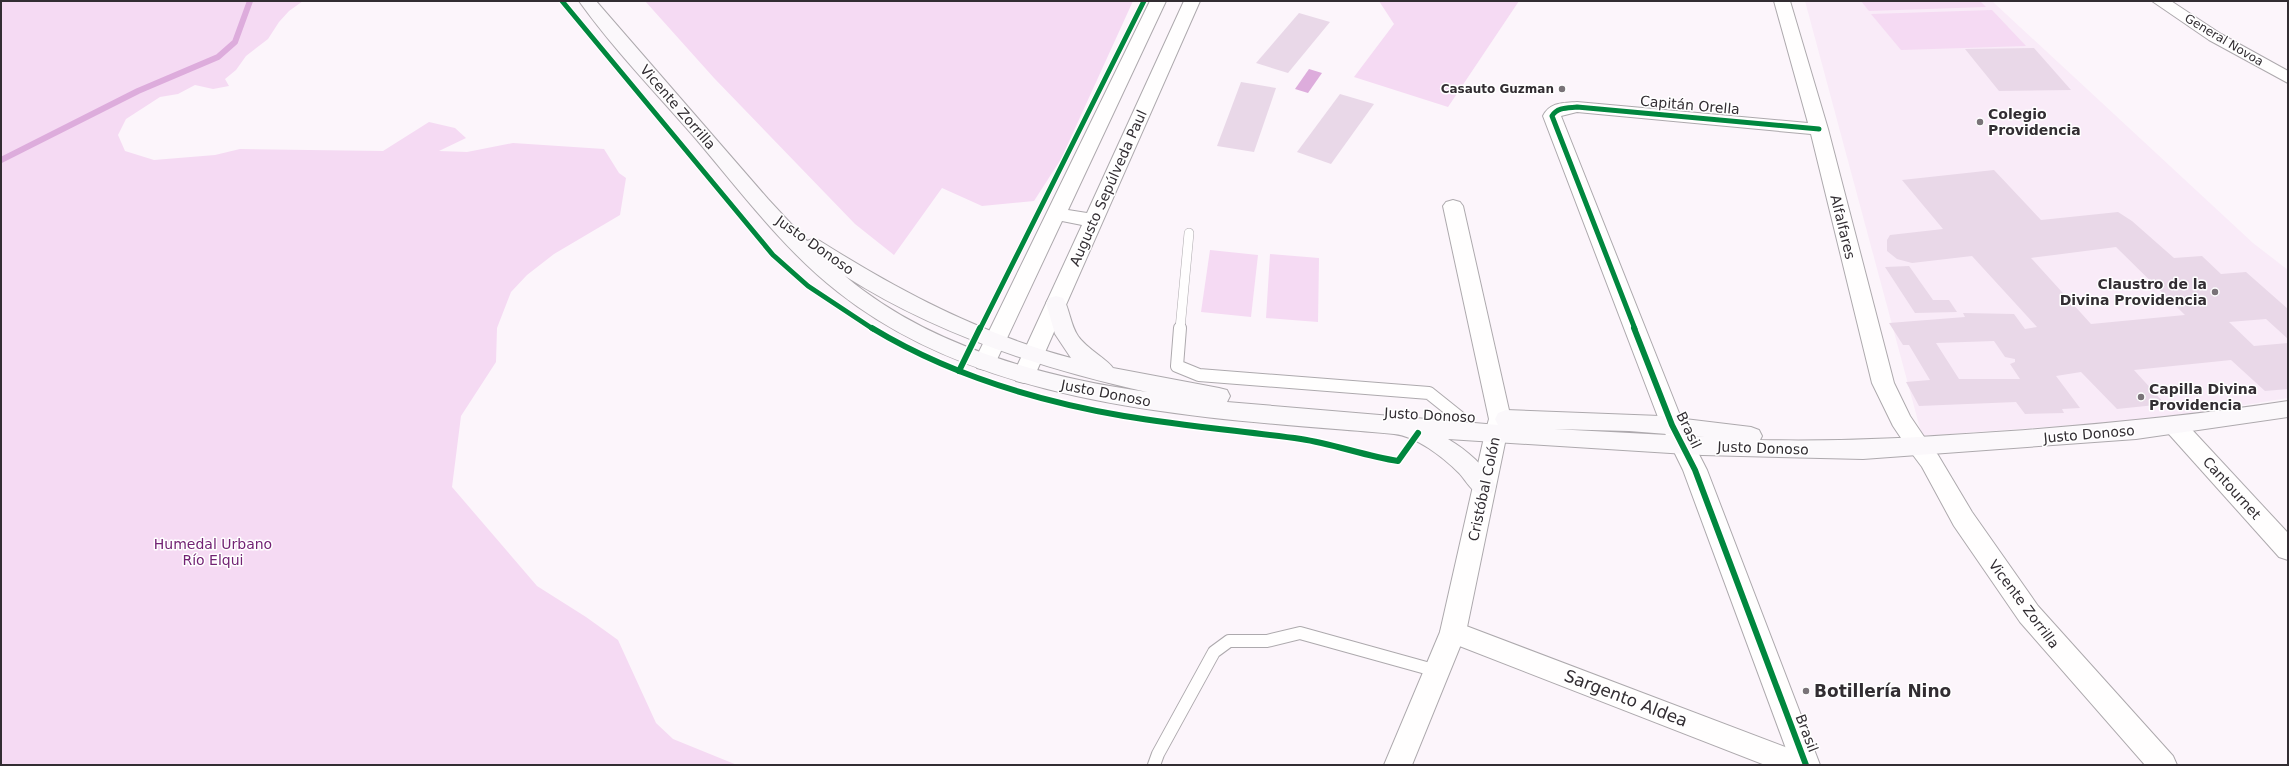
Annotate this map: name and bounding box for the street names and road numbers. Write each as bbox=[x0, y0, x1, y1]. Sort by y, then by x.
street label: General Novoa bbox=[2182, 11, 2266, 69]
street label: Vicente Zorrilla bbox=[637, 62, 719, 152]
street label: Capitán Orella bbox=[1640, 93, 1740, 117]
street label: Augusto Sepúlveda Paul bbox=[1066, 107, 1150, 269]
street label: Alfalfares bbox=[1827, 193, 1859, 261]
street label: Justo Donoso bbox=[772, 212, 857, 278]
street label: Justo Donoso bbox=[1059, 376, 1152, 410]
street label: Justo Donoso bbox=[1383, 405, 1476, 425]
street label: Brasil bbox=[1673, 409, 1705, 451]
street label: Justo Donoso bbox=[2042, 422, 2135, 446]
street label: Cristóbal Colón bbox=[1465, 435, 1503, 543]
street label: Justo Donoso bbox=[1716, 438, 1809, 458]
street label: Cantournet bbox=[2200, 453, 2265, 523]
street label: Vicente Zorrilla bbox=[1986, 557, 2062, 651]
street label: Sargento Aldea bbox=[1562, 665, 1690, 731]
street label: Brasil bbox=[1793, 712, 1821, 754]

